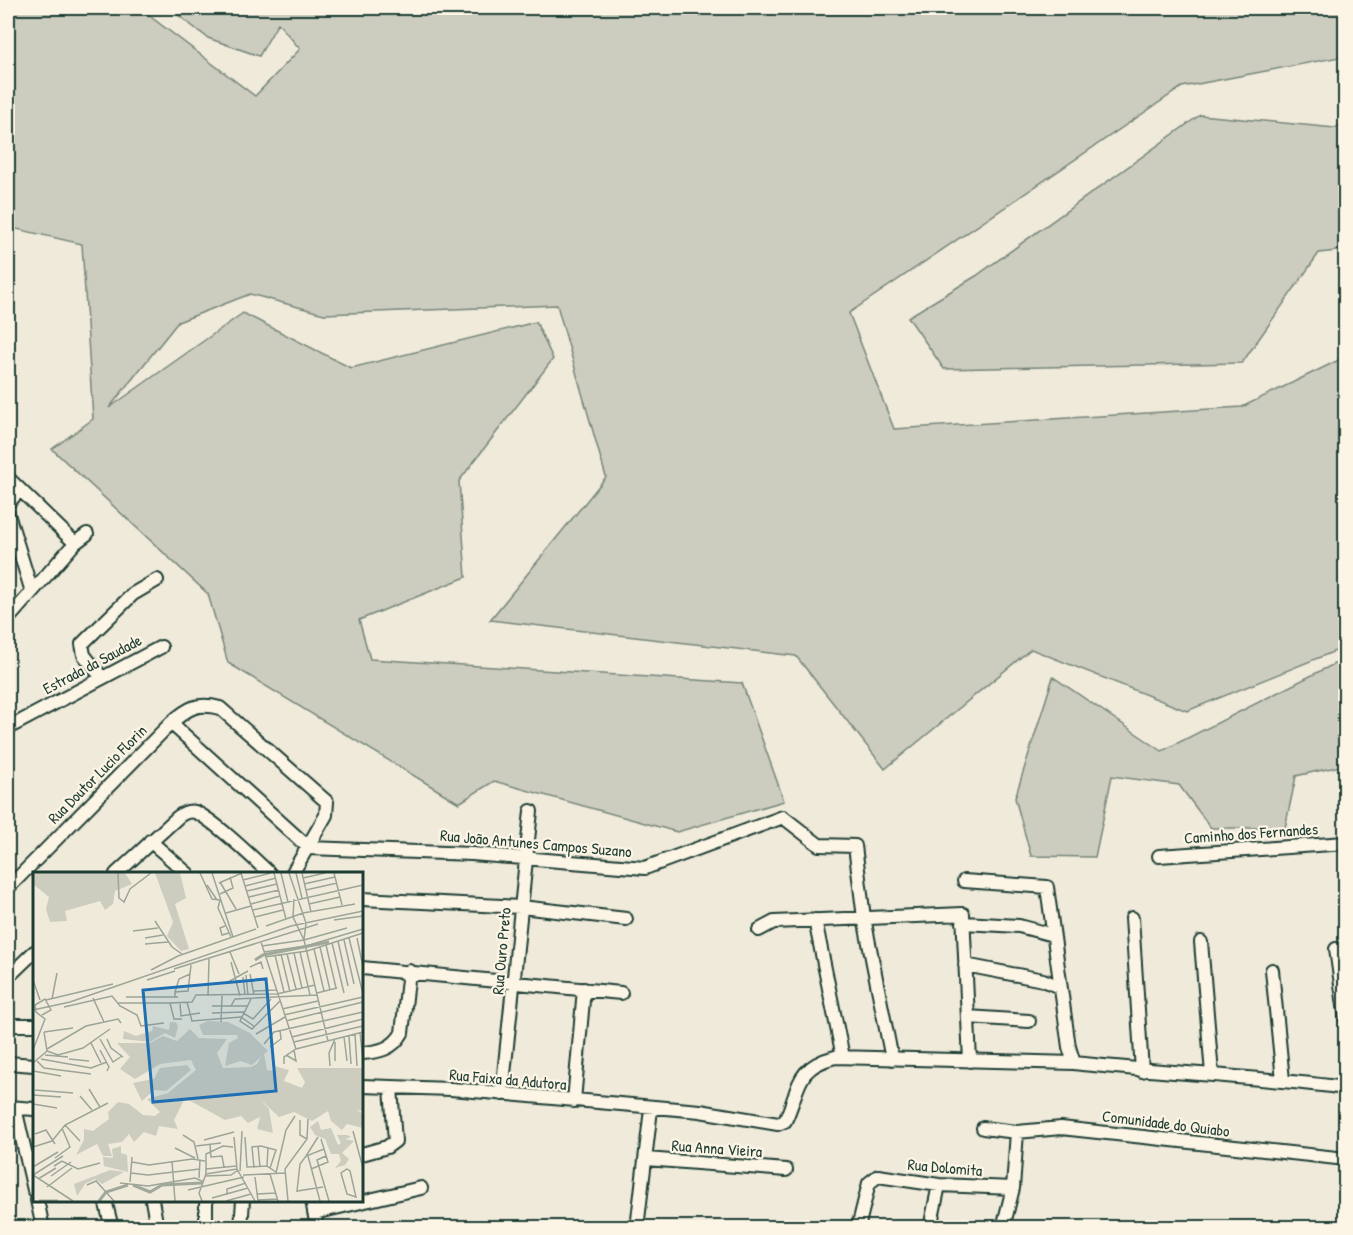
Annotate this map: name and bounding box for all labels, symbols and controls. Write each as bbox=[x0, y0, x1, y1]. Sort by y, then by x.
street label: Estrada da Saudade bbox=[39, 628, 146, 699]
street label: Rua Doutor Lucio Florin bbox=[43, 720, 151, 828]
street label: Caminho dos Fernandes bbox=[1183, 817, 1319, 849]
street label: Rua João Antunes Campos Suzano bbox=[439, 824, 633, 862]
inset map bbox=[33, 872, 363, 1202]
street label: Rua Ouro Preto bbox=[486, 906, 516, 995]
street label: Rua Faixa da Adutora bbox=[448, 1063, 568, 1095]
street label: Comunidade do Quiabo bbox=[1101, 1104, 1232, 1142]
street label: Rua Anna Vieira bbox=[671, 1134, 763, 1162]
street label: Rua Dolomita bbox=[907, 1153, 983, 1181]

